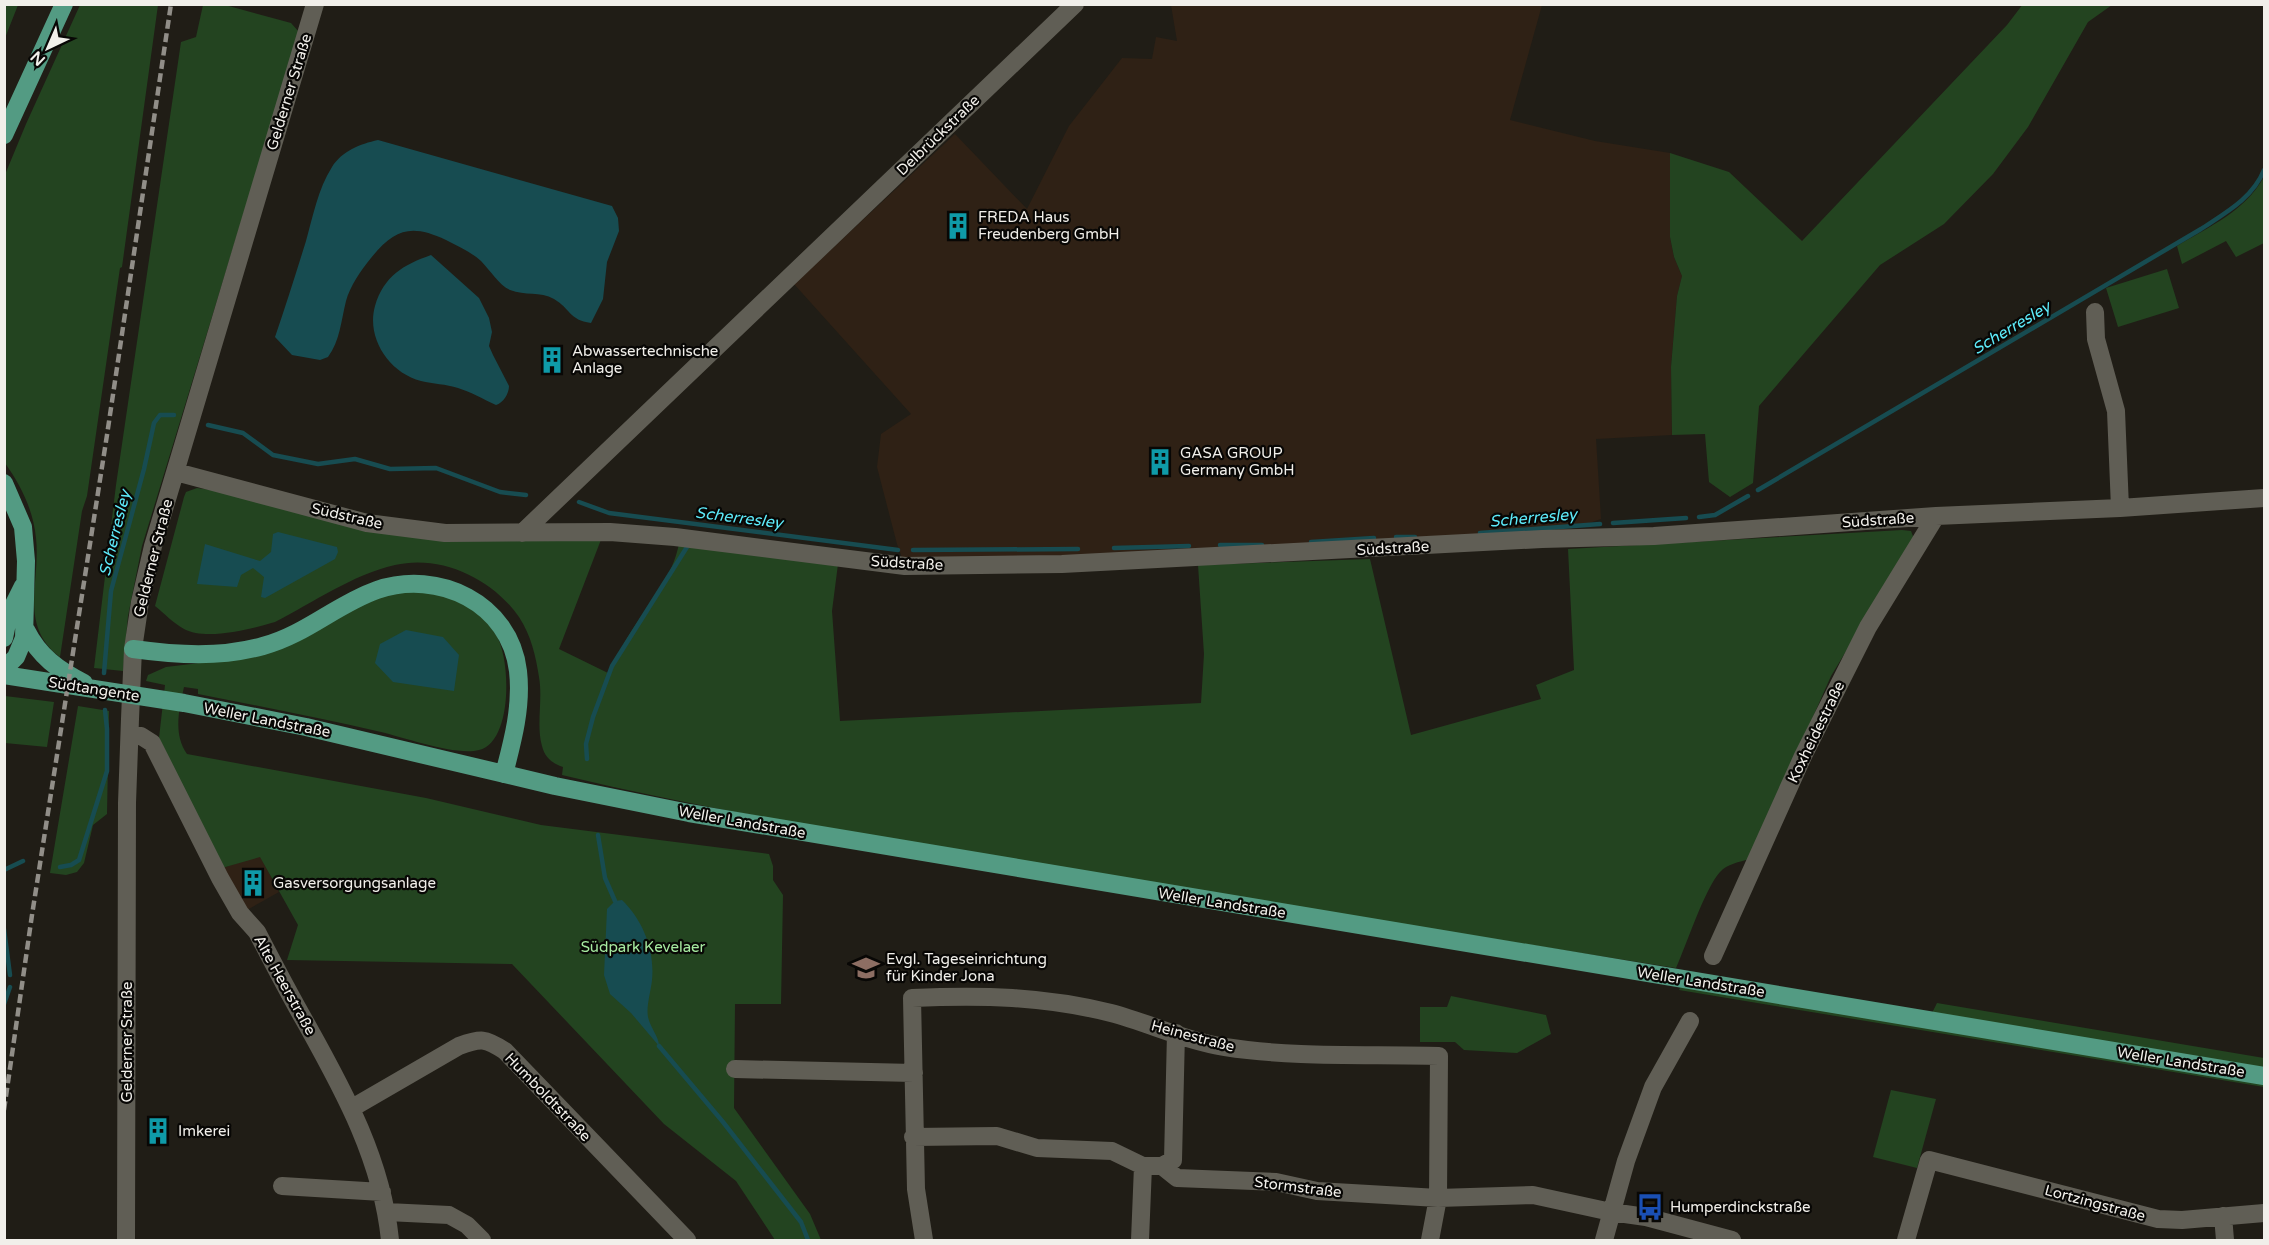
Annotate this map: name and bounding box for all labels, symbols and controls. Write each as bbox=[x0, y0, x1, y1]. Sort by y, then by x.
north arrow bbox=[18, 18, 78, 78]
street label: Gelderner Straße bbox=[263, 32, 315, 152]
text: N bbox=[27, 46, 50, 70]
street label: Delbrückstraße bbox=[893, 91, 983, 179]
place label: FREDA Haus Freudenberg GmbH bbox=[978, 208, 1120, 243]
building icon: FREDA Haus Freudenberg GmbH bbox=[943, 211, 973, 241]
water label: Scherresley bbox=[1969, 296, 2056, 359]
place label: Abwassertechnische Anlage bbox=[572, 342, 718, 377]
building icon: Abwassertechnische Anlage bbox=[537, 345, 567, 375]
place label: GASA GROUP Germany GmbH bbox=[1180, 444, 1294, 479]
building icon: GASA GROUP Germany GmbH bbox=[1145, 447, 1175, 477]
water label: Scherresley bbox=[95, 486, 136, 578]
street label: Gelderner Straße bbox=[130, 497, 176, 619]
street label: Südstraße bbox=[310, 499, 384, 533]
water label: Scherresley bbox=[694, 503, 786, 534]
water label: Scherresley bbox=[1489, 504, 1580, 532]
street label: Südstraße bbox=[1841, 508, 1915, 532]
street label: Südstraße bbox=[1356, 537, 1430, 559]
street label: Südstraße bbox=[870, 552, 944, 574]
street label: Südtangente bbox=[47, 673, 141, 705]
street label: Koxheidestraße bbox=[1784, 678, 1848, 786]
street label: Weller Landstraße bbox=[202, 699, 332, 741]
street label: Weller Landstraße bbox=[677, 802, 807, 842]
building icon: Gasversorgungsanlage bbox=[238, 868, 268, 898]
place label: Gasversorgungsanlage bbox=[273, 874, 436, 892]
street label: Weller Landstraße bbox=[1157, 884, 1287, 922]
street label: Alte Heerstraße bbox=[250, 932, 320, 1038]
park label: Südpark Kevelaer bbox=[581, 938, 706, 956]
place label: Evgl. Tageseinrichtung für Kinder Jona bbox=[886, 950, 1047, 985]
school or university icon: Evgl. Tageseinrichtung für Kinder Jona bbox=[851, 953, 881, 983]
street label: Weller Landstraße bbox=[1636, 963, 1766, 1001]
street label: Gelderner Straße bbox=[118, 982, 136, 1102]
street label: Heinestraße bbox=[1149, 1016, 1237, 1056]
street label: Weller Landstraße bbox=[2116, 1043, 2246, 1081]
street label: Humboldtstraße bbox=[501, 1049, 595, 1145]
building icon: Imkerei bbox=[143, 1116, 173, 1146]
place label: Imkerei bbox=[178, 1122, 230, 1140]
street label: Stormstraße bbox=[1253, 1173, 1343, 1201]
street label: Lortzingstraße bbox=[2043, 1181, 2147, 1225]
bus stop icon: Humperdinckstraße bbox=[1635, 1192, 1665, 1222]
place label: Humperdinckstraße bbox=[1670, 1198, 1811, 1216]

